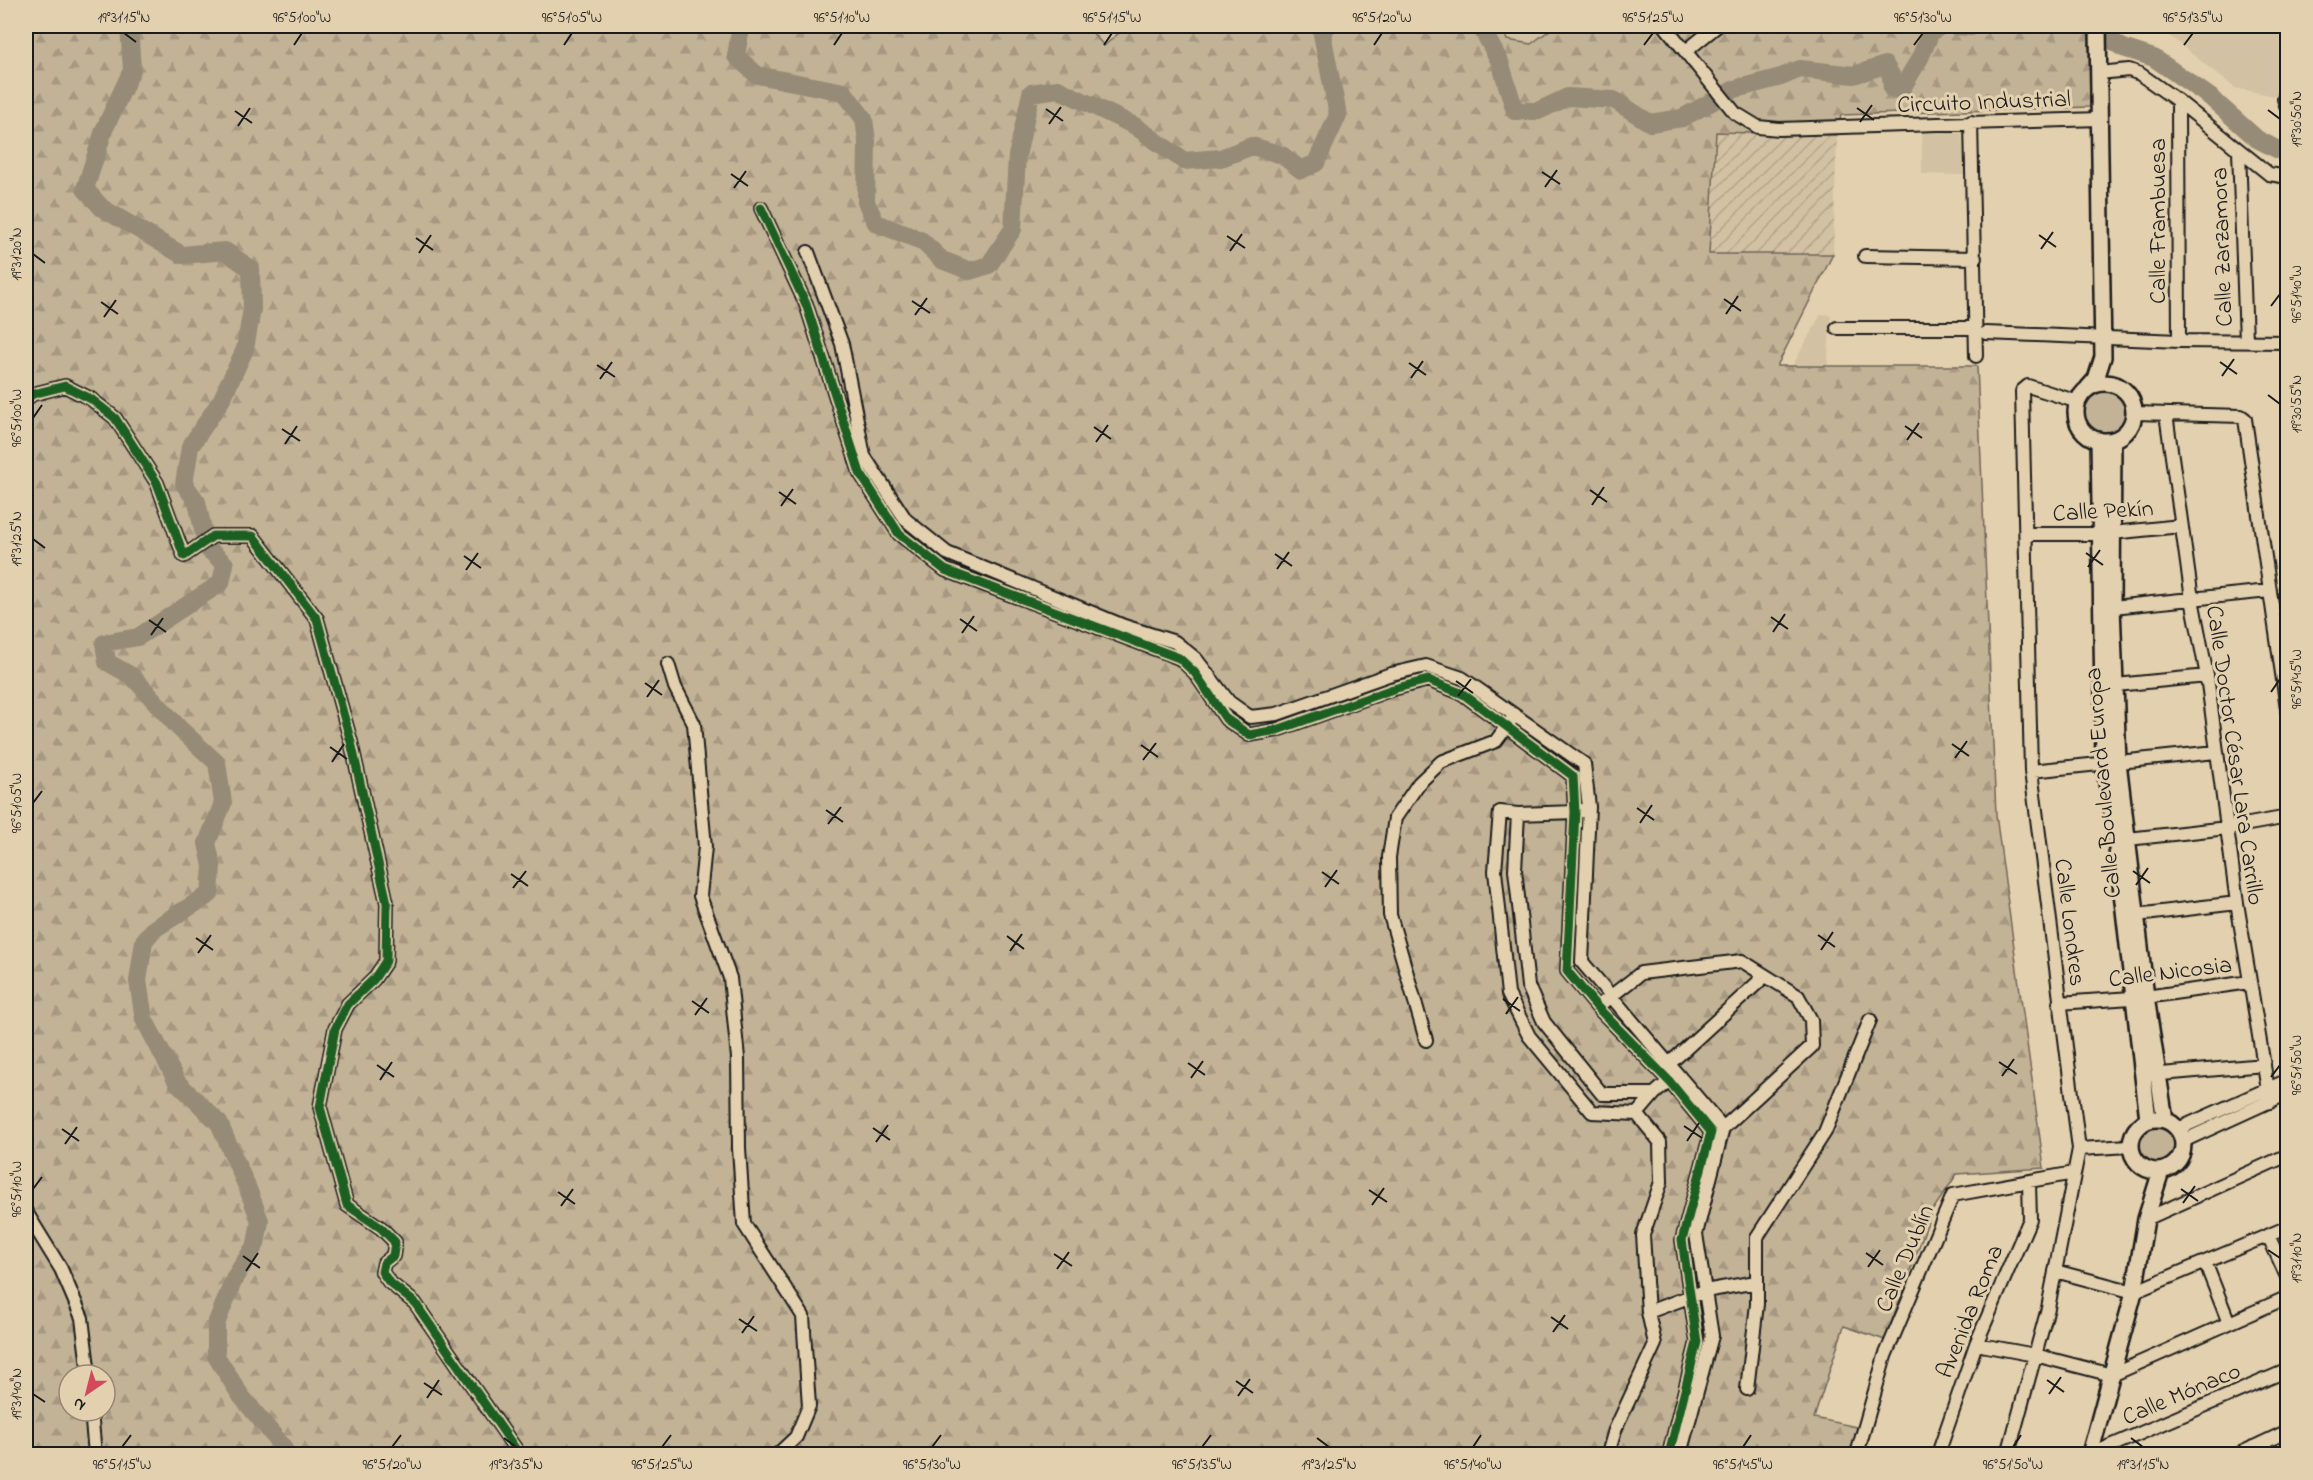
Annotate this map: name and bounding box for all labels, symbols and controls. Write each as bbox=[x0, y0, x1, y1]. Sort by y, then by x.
text: 19°31'15"N bbox=[98, 7, 150, 29]
text: 96°51'00"W bbox=[273, 7, 331, 29]
text: 96°51'05"W bbox=[542, 7, 602, 29]
text: 96°51'10"W bbox=[814, 7, 870, 29]
text: 96°51'15"W bbox=[1083, 7, 1141, 29]
text: 96°51'20"W bbox=[1352, 7, 1412, 29]
text: 96°51'25"W bbox=[1622, 7, 1684, 29]
text: 96°51'30"W bbox=[1894, 7, 1952, 29]
text: 96°51'35"W bbox=[2163, 7, 2223, 29]
street label: Circuito Industrial bbox=[1897, 83, 2072, 124]
text: 19°30'50"N bbox=[2286, 91, 2308, 147]
street label: Calle Frambuesa bbox=[2142, 138, 2177, 304]
street label: Calle Zarzamora bbox=[2203, 167, 2244, 327]
text: 19°31'20"N bbox=[6, 227, 28, 281]
text: 96°51'40"W bbox=[2286, 265, 2308, 323]
text: 19°30'55"N bbox=[2286, 375, 2308, 433]
text: 96°51'00"W bbox=[6, 389, 28, 447]
street label: Calle Pekín bbox=[2052, 492, 2154, 533]
text: 19°31'25"N bbox=[6, 511, 28, 567]
street label: Calle Doctor César Lara Carrillo bbox=[2195, 603, 2272, 907]
text: 96°51'45"W bbox=[2286, 649, 2308, 709]
street label: Calle Boulevard Europa bbox=[2077, 666, 2132, 900]
text: 96°51'05"W bbox=[6, 773, 28, 833]
street label: Calle Londres bbox=[2043, 857, 2094, 988]
street label: Calle Nicosia bbox=[2107, 949, 2234, 998]
text: 96°51'50"W bbox=[2286, 1035, 2308, 1095]
text: 96°51'10"W bbox=[6, 1161, 28, 1217]
street label: Calle Dublín bbox=[1868, 1199, 1945, 1318]
text: 19°31'10"N bbox=[2286, 1233, 2308, 1283]
street label: Avenida Roma bbox=[1929, 1240, 2014, 1384]
street label: Calle Mónaco bbox=[2117, 1355, 2247, 1436]
north arrow bbox=[57, 1363, 117, 1423]
text: 19°31'40"N bbox=[6, 1368, 28, 1420]
text: N bbox=[68, 1391, 91, 1417]
text: 96°51'15"W bbox=[93, 1454, 151, 1476]
text: 96°51'20"W bbox=[362, 1454, 422, 1476]
text: 19°31'35"N bbox=[489, 1454, 543, 1476]
text: 96°51'25"W bbox=[631, 1454, 693, 1476]
text: 96°51'30"W bbox=[903, 1454, 961, 1476]
text: 96°51'35"W bbox=[1172, 1454, 1232, 1476]
text: 19°31'25"N bbox=[1301, 1454, 1357, 1476]
text: 96°51'40"W bbox=[1444, 1454, 1502, 1476]
text: 96°51'45"W bbox=[1713, 1454, 1773, 1476]
text: 96°51'50"W bbox=[1983, 1454, 2043, 1476]
text: 19°31'15"N bbox=[2117, 1454, 2169, 1476]

